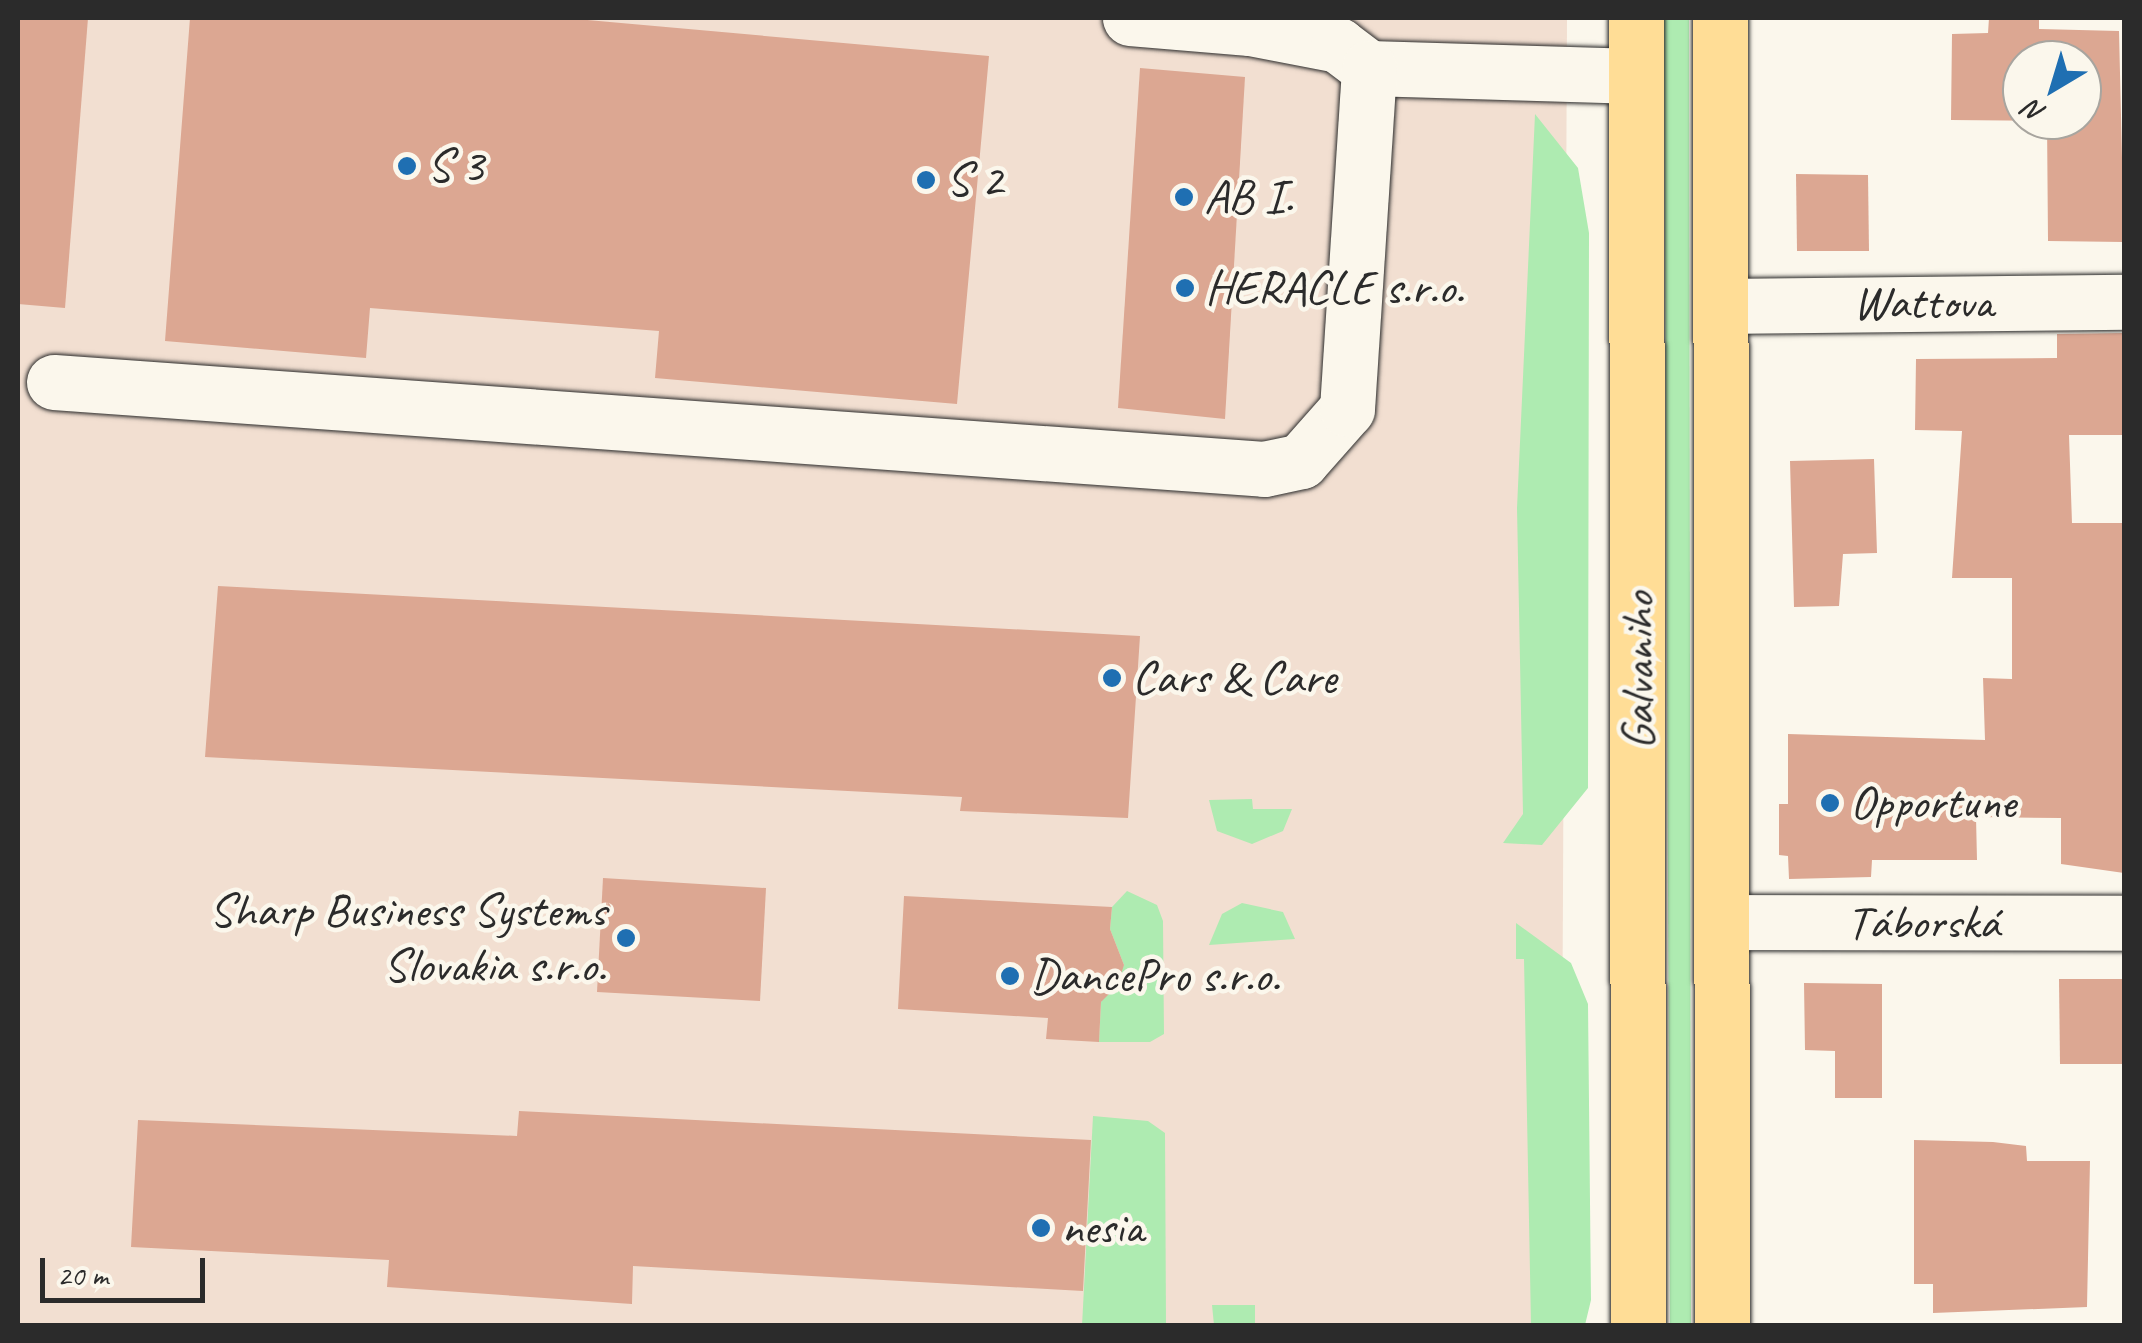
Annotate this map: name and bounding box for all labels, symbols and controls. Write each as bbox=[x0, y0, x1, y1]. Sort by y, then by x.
north arrow bbox=[2002, 40, 2102, 140]
text: N bbox=[2017, 93, 2052, 132]
place label: S 3 bbox=[427, 137, 484, 195]
place label: S 2 bbox=[946, 151, 1003, 209]
marker: S 3 bbox=[396, 155, 418, 177]
place label: AB I. bbox=[1204, 168, 1293, 226]
marker: S 2 bbox=[915, 169, 937, 191]
marker: AB I. bbox=[1173, 186, 1195, 208]
place label: HERACLE s.r.o. bbox=[1205, 259, 1464, 317]
street label: Wattova bbox=[1853, 274, 1993, 332]
marker: HERACLE s.r.o. bbox=[1174, 277, 1196, 299]
street label: Galvaniho bbox=[1609, 592, 1667, 750]
place label: Cars & Care bbox=[1132, 649, 1336, 707]
marker: Cars & Care bbox=[1101, 667, 1123, 689]
place label: Opportune bbox=[1850, 774, 2016, 832]
marker: Opportune bbox=[1819, 792, 1841, 814]
place label: Sharp Business Systems Slovakia s.r.o. bbox=[212, 881, 606, 994]
street label: Táborská bbox=[1847, 894, 1999, 952]
marker: Sharp Business Systems Slovakia s.r.o. bbox=[615, 927, 637, 949]
place label: DancePro s.r.o. bbox=[1030, 947, 1280, 1005]
marker: DancePro s.r.o. bbox=[999, 965, 1021, 987]
place label: nesia bbox=[1061, 1199, 1143, 1257]
marker: nesia bbox=[1030, 1217, 1052, 1239]
scale bar bbox=[45, 1238, 210, 1300]
text: 20 m bbox=[57, 1256, 108, 1294]

